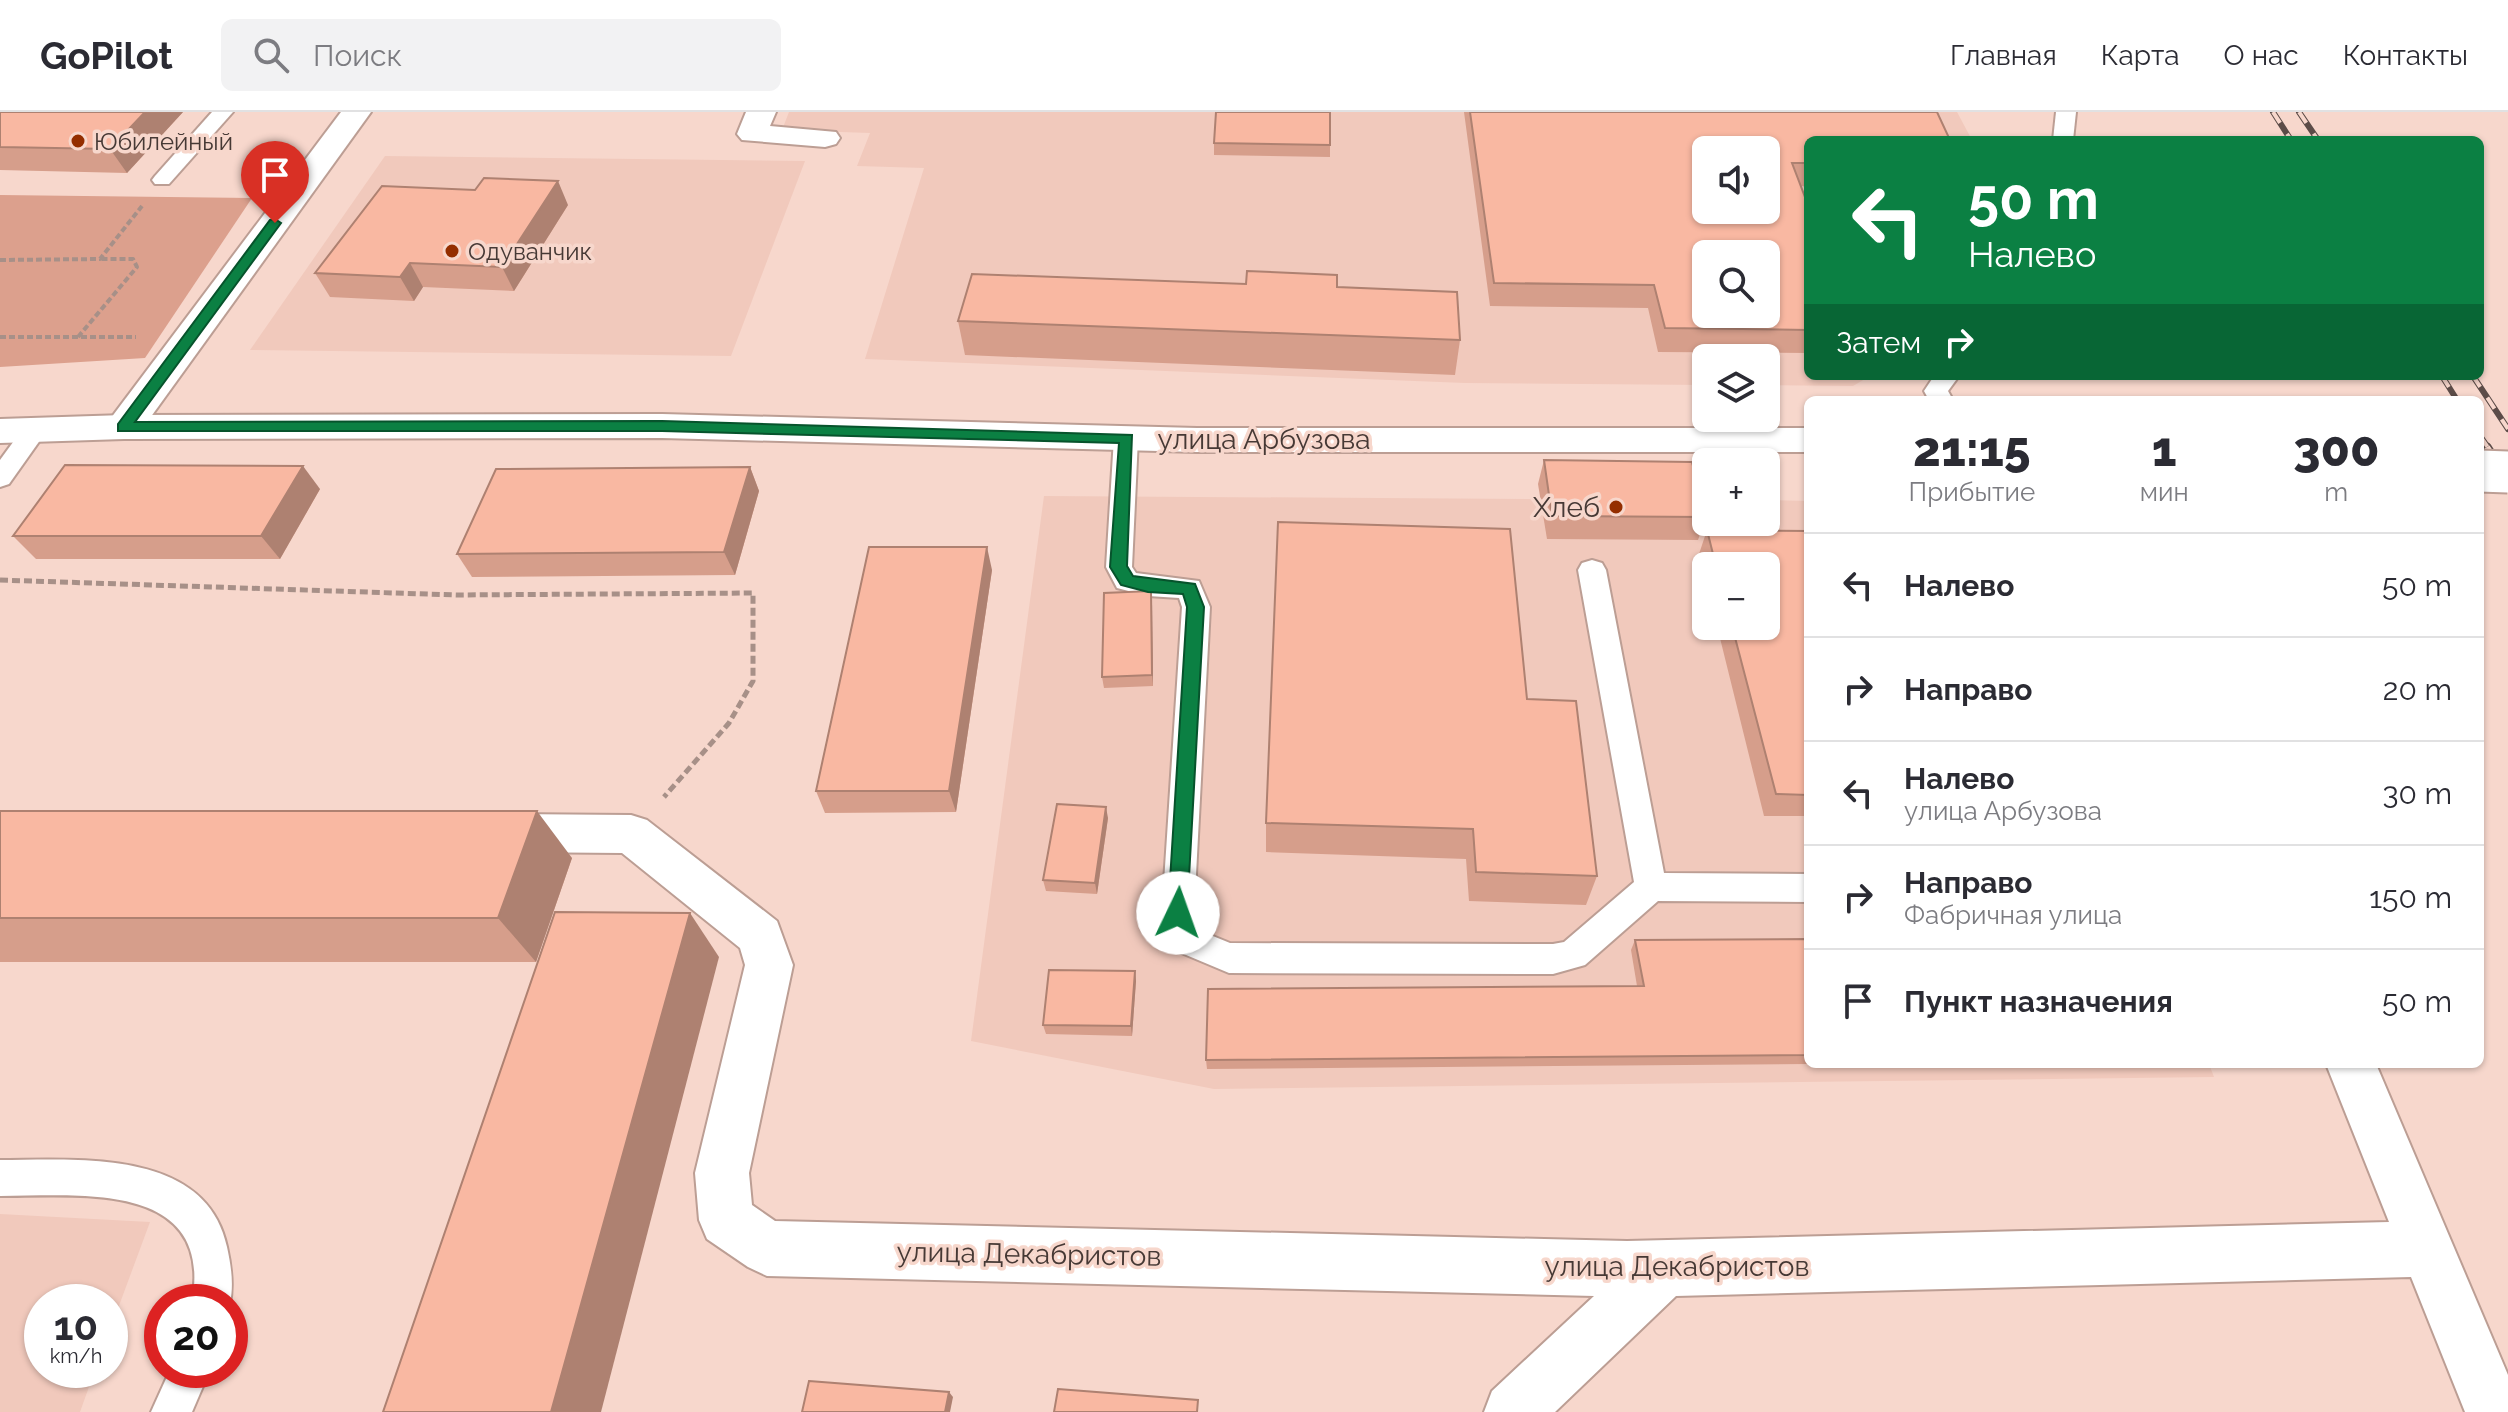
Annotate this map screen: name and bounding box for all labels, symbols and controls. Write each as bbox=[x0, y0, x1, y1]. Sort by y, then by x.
search box bbox=[221, 19, 781, 91]
text: GoPilot bbox=[40, 33, 173, 78]
icon: search bbox=[249, 33, 293, 77]
text: Поиск bbox=[313, 38, 402, 73]
text: Главная bbox=[1950, 39, 2057, 72]
text: Карта bbox=[2101, 39, 2180, 72]
text: О нас bbox=[2224, 39, 2299, 72]
text: Контакты bbox=[2343, 39, 2468, 72]
place label: Юбилейный bbox=[94, 127, 233, 156]
marker: Юбилейный bbox=[69, 132, 87, 150]
map controls bbox=[1692, 136, 1780, 640]
button: sound bbox=[1692, 136, 1780, 224]
pin bbox=[241, 141, 309, 223]
icon: arrive bbox=[253, 153, 297, 197]
text: 50 m bbox=[1968, 166, 2099, 232]
icon: left bbox=[1836, 168, 1940, 272]
text: Налево bbox=[1968, 233, 2096, 275]
place label: Одуванчик bbox=[468, 237, 592, 266]
button: search bbox=[1692, 240, 1780, 328]
marker: Одуванчик bbox=[443, 242, 461, 260]
icon: right bbox=[1937, 320, 1981, 364]
text: Затем bbox=[1836, 325, 1921, 360]
button: layers bbox=[1692, 344, 1780, 432]
text: 21:15 bbox=[1913, 421, 2031, 477]
text: 1 bbox=[2152, 421, 2177, 477]
text: 300 bbox=[2293, 421, 2379, 477]
street label: улица Арбузова bbox=[1157, 423, 1371, 456]
button: + bbox=[1692, 448, 1780, 536]
text: Прибытие bbox=[1909, 477, 2035, 507]
text: мин bbox=[2140, 477, 2189, 507]
text: m bbox=[2324, 477, 2348, 507]
place label: Хлеб bbox=[1533, 491, 1600, 524]
marker: Хлеб bbox=[1607, 498, 1625, 516]
button: − bbox=[1692, 552, 1780, 640]
icon: left bbox=[1836, 563, 1880, 607]
text: Налево bbox=[1904, 568, 2014, 603]
text: 50 m bbox=[2382, 568, 2452, 603]
icon: right bbox=[1836, 667, 1880, 711]
text: Направо bbox=[1904, 672, 2033, 707]
text: 20 m bbox=[2383, 672, 2452, 707]
text: Налево bbox=[1904, 761, 2014, 796]
icon: left bbox=[1836, 771, 1880, 815]
text: 30 m bbox=[2382, 776, 2452, 811]
text: улица Арбузова bbox=[1904, 796, 2102, 826]
text: Направо bbox=[1904, 865, 2033, 900]
position arrow bbox=[1136, 871, 1220, 955]
icon: right bbox=[1836, 875, 1880, 919]
text: 150 m bbox=[2369, 880, 2452, 915]
text: Фабричная улица bbox=[1904, 900, 2122, 930]
icon: arrive bbox=[1836, 979, 1880, 1023]
text: Пункт назначения bbox=[1904, 984, 2173, 1019]
text: 50 m bbox=[2382, 984, 2452, 1019]
street label: улица Декабристов bbox=[896, 1235, 1162, 1273]
street label: улица Декабристов bbox=[1545, 1250, 1809, 1283]
speed limit sign: 20 bbox=[144, 1284, 248, 1388]
text: 10 bbox=[54, 1302, 98, 1349]
text: km/h bbox=[50, 1344, 102, 1368]

